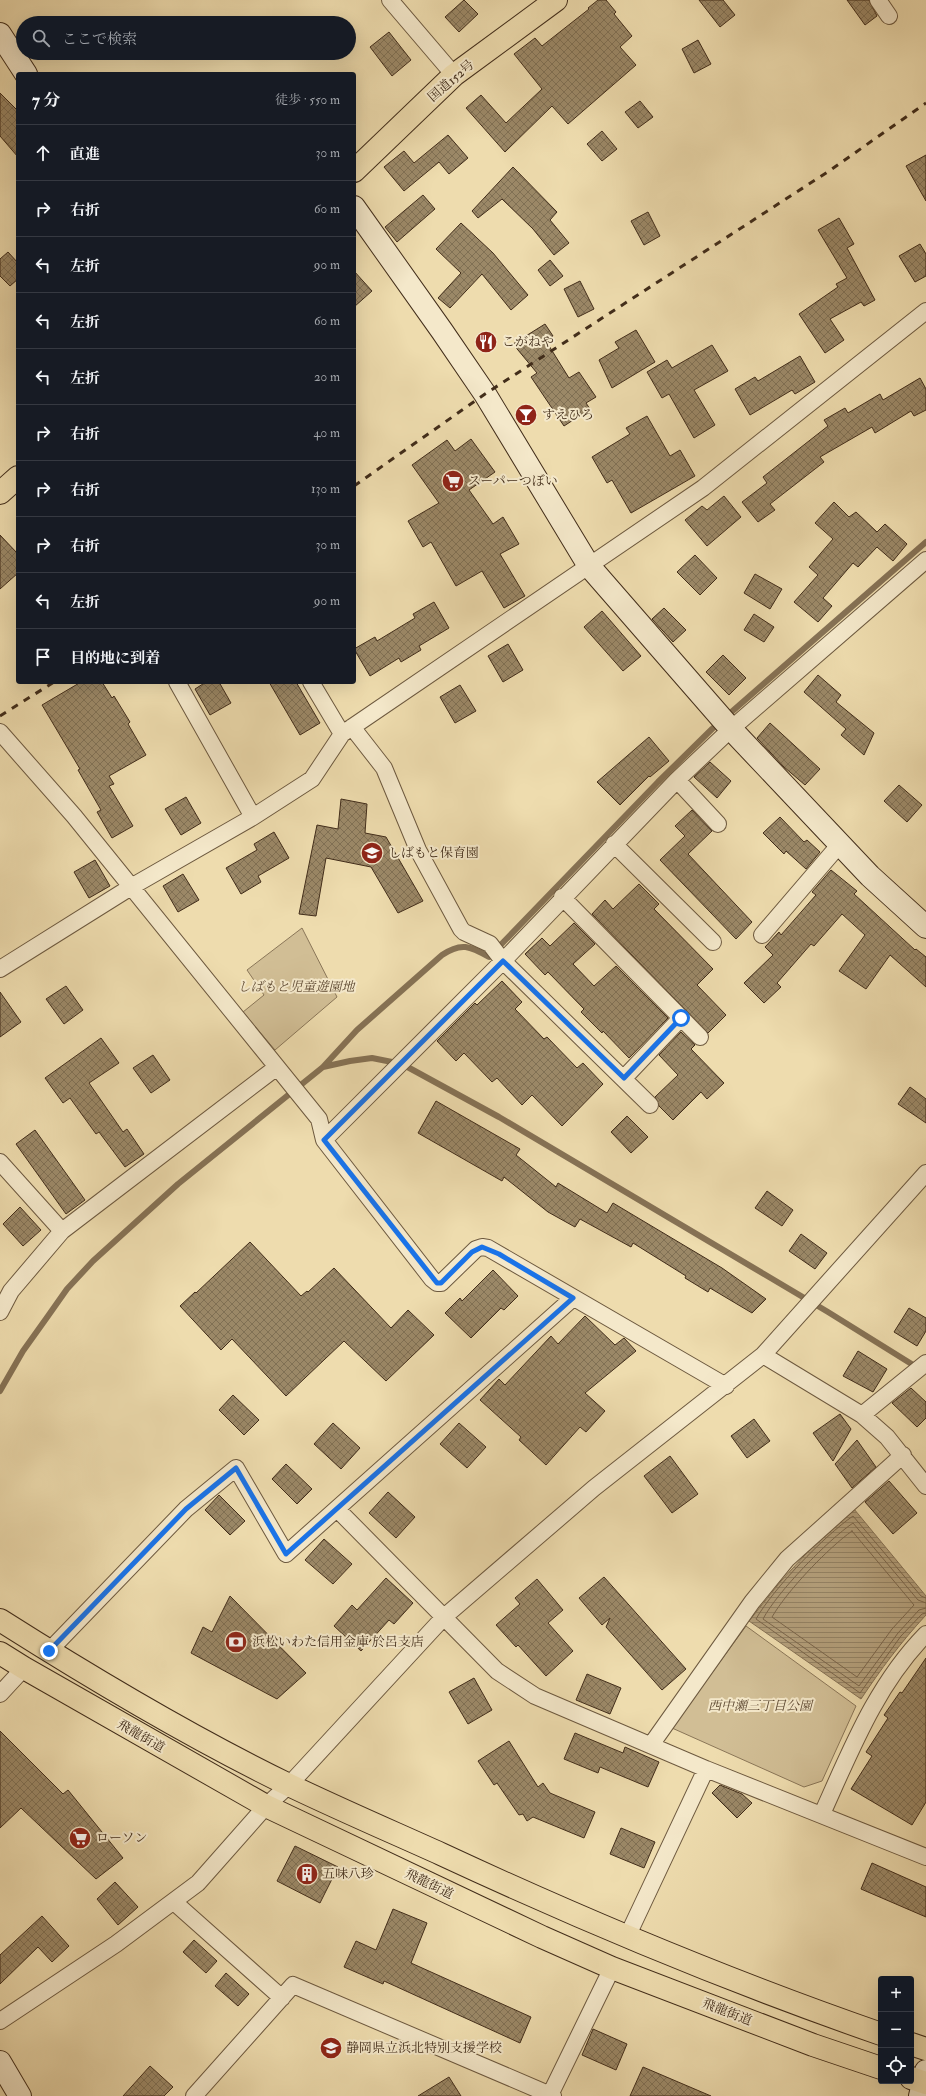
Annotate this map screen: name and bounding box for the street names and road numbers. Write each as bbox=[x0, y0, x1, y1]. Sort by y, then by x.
street label: 国道152号 bbox=[425, 57, 477, 105]
street label: 飛龍街道 bbox=[114, 1716, 168, 1756]
street label: 飛龍街道 bbox=[402, 1865, 456, 1903]
street label: 飛龍街道 bbox=[700, 1995, 754, 2029]

